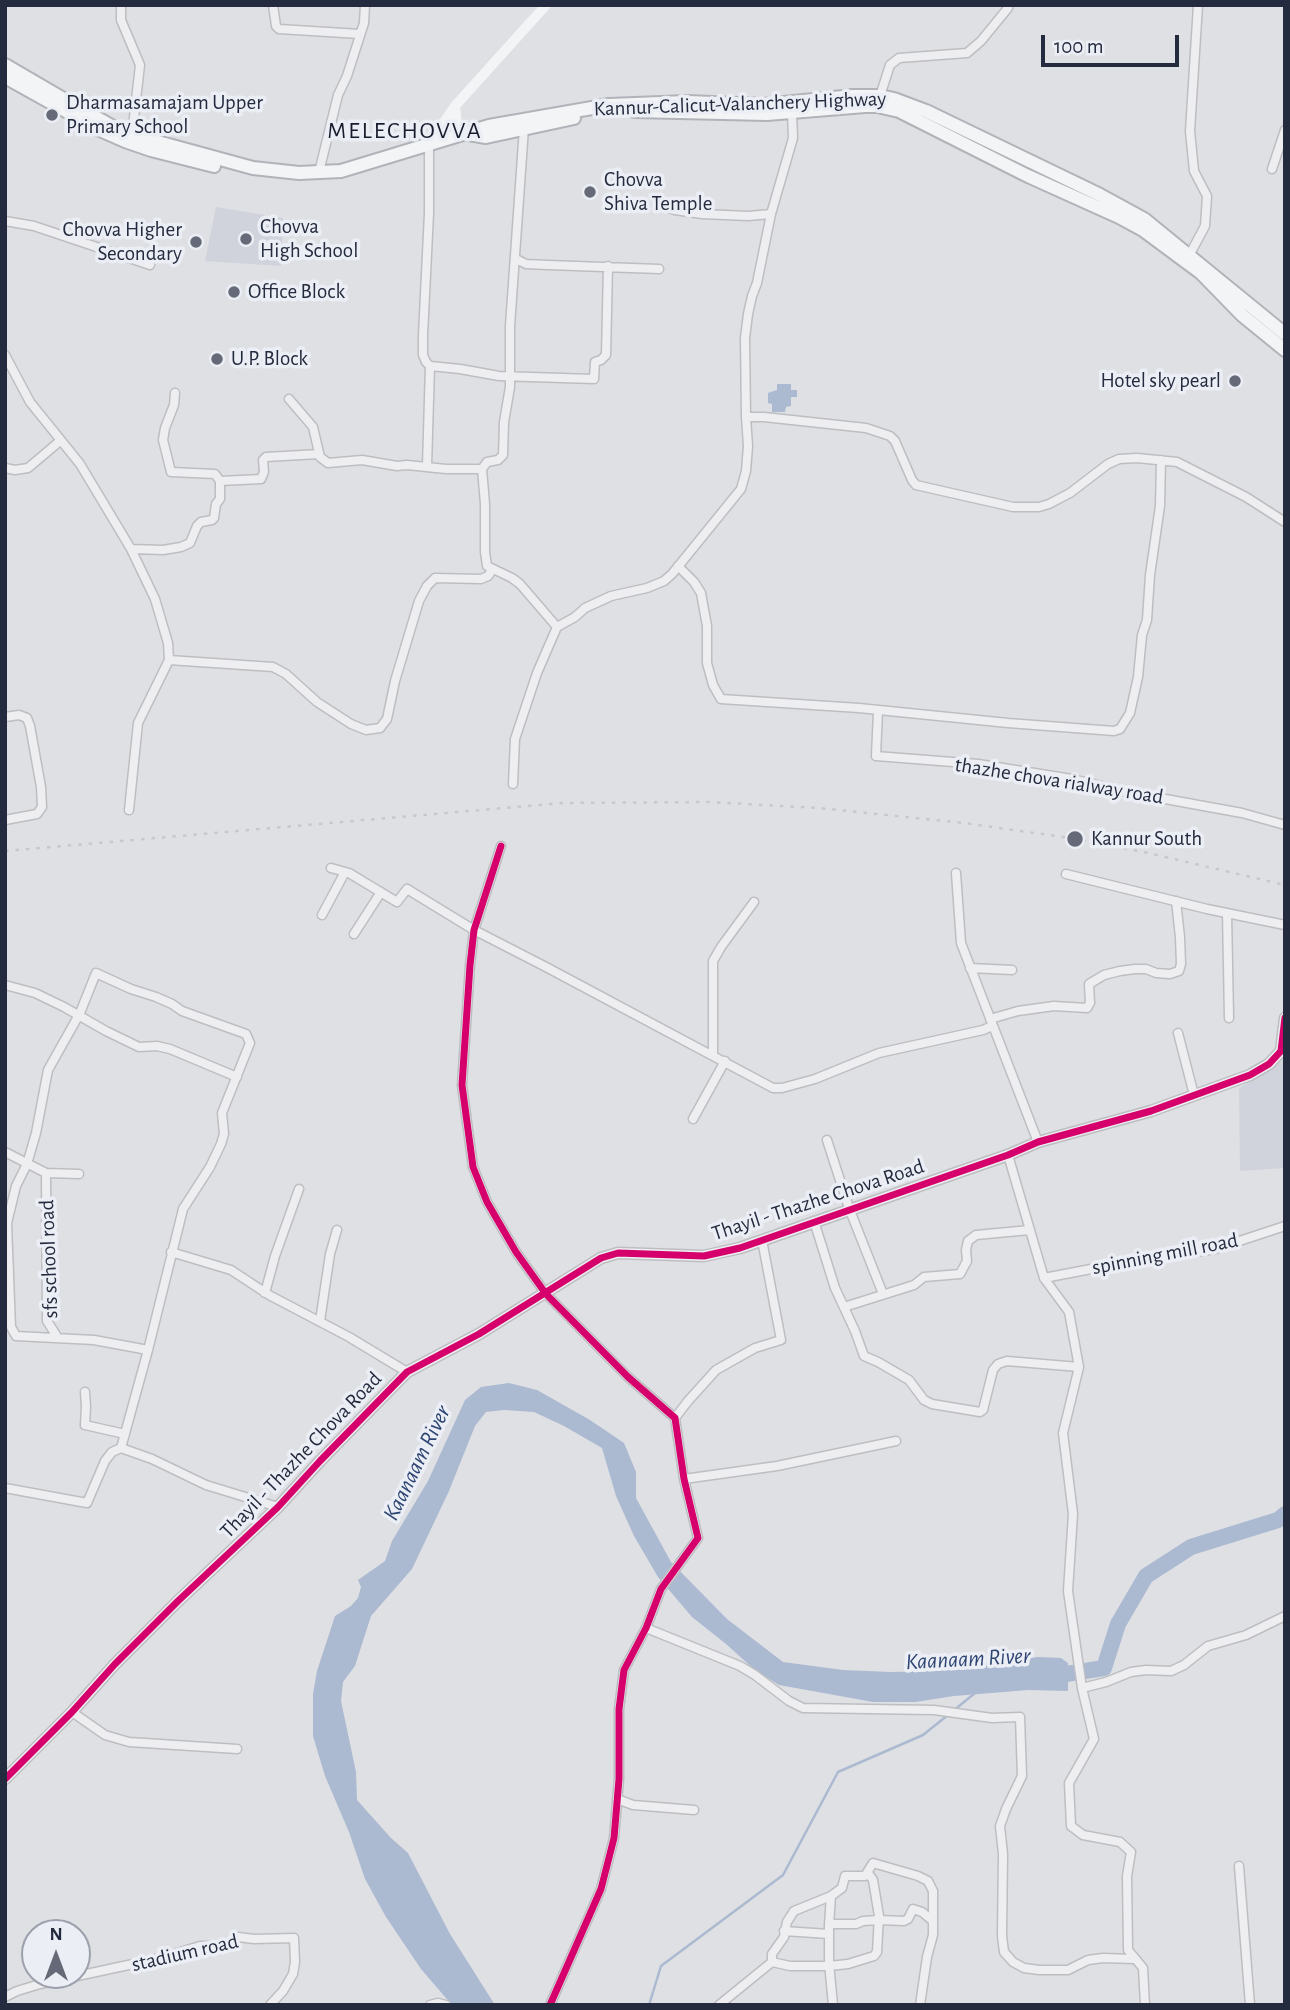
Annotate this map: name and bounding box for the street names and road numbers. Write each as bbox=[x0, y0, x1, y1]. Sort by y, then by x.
street label: Kannur-Calicut-Valanchery Highway bbox=[593, 86, 887, 122]
street label: thazhe chova rialway road bbox=[953, 752, 1165, 810]
street label: Thayil - Thazhe Chova Road bbox=[709, 1154, 927, 1246]
street label: sfs school road bbox=[34, 1199, 64, 1319]
street label: spinning mill road bbox=[1090, 1228, 1240, 1280]
street label: Thayil - Thazhe Chova Road bbox=[215, 1366, 387, 1544]
street label: stadium road bbox=[129, 1929, 241, 1977]

